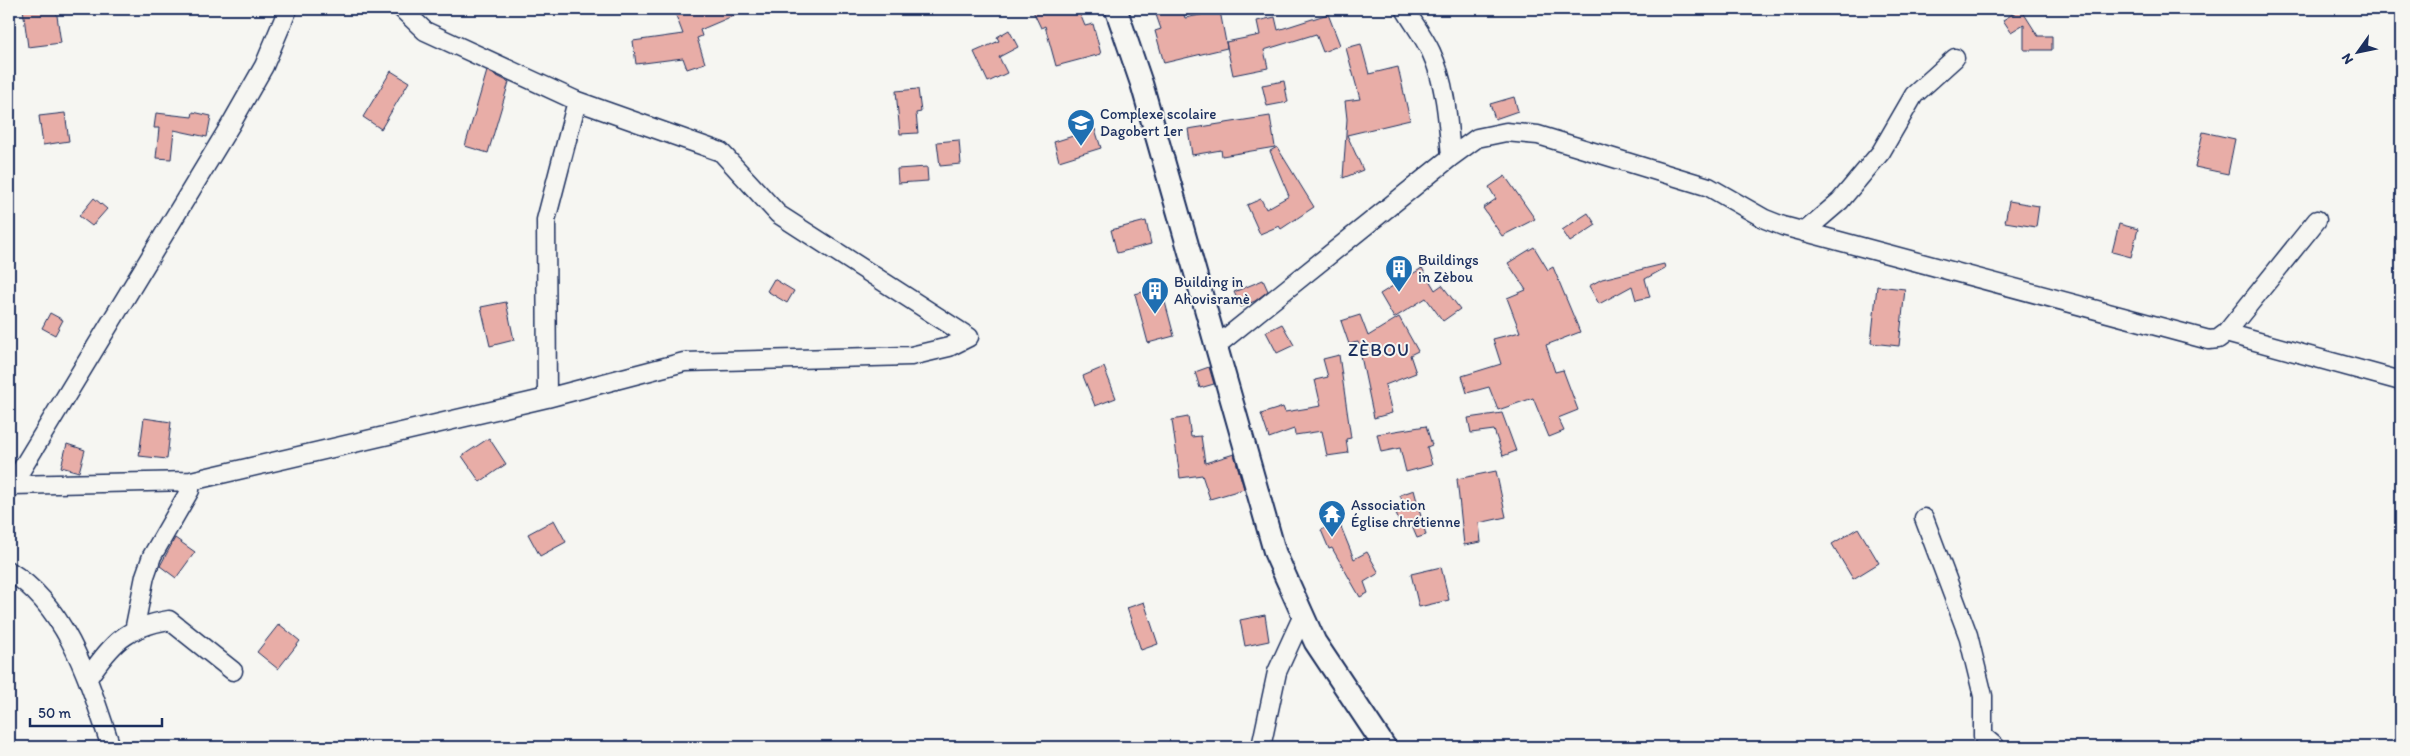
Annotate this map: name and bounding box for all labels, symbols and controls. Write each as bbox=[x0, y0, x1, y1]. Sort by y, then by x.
north arrow bbox=[2332, 28, 2382, 78]
text: N bbox=[2338, 50, 2357, 67]
place label: Complexe scolaire Dagobert 1er bbox=[1100, 105, 1216, 140]
school or university icon: Complexe scolaire Dagobert 1er bbox=[1066, 108, 1096, 147]
place label: Buildings in Zèbou bbox=[1418, 251, 1479, 286]
building icon: Buildings in Zèbou bbox=[1384, 254, 1414, 293]
place label: Building in Ahovisramè bbox=[1174, 273, 1250, 308]
building icon: Building in Ahovisramè bbox=[1140, 276, 1170, 315]
district label: ZÈBOU bbox=[1348, 339, 1410, 361]
place label: Association Église chrétienne bbox=[1351, 496, 1460, 531]
temple icon: Association Église chrétienne bbox=[1317, 499, 1347, 538]
scale bar bbox=[30, 696, 162, 728]
text: 50 m bbox=[38, 704, 71, 722]

